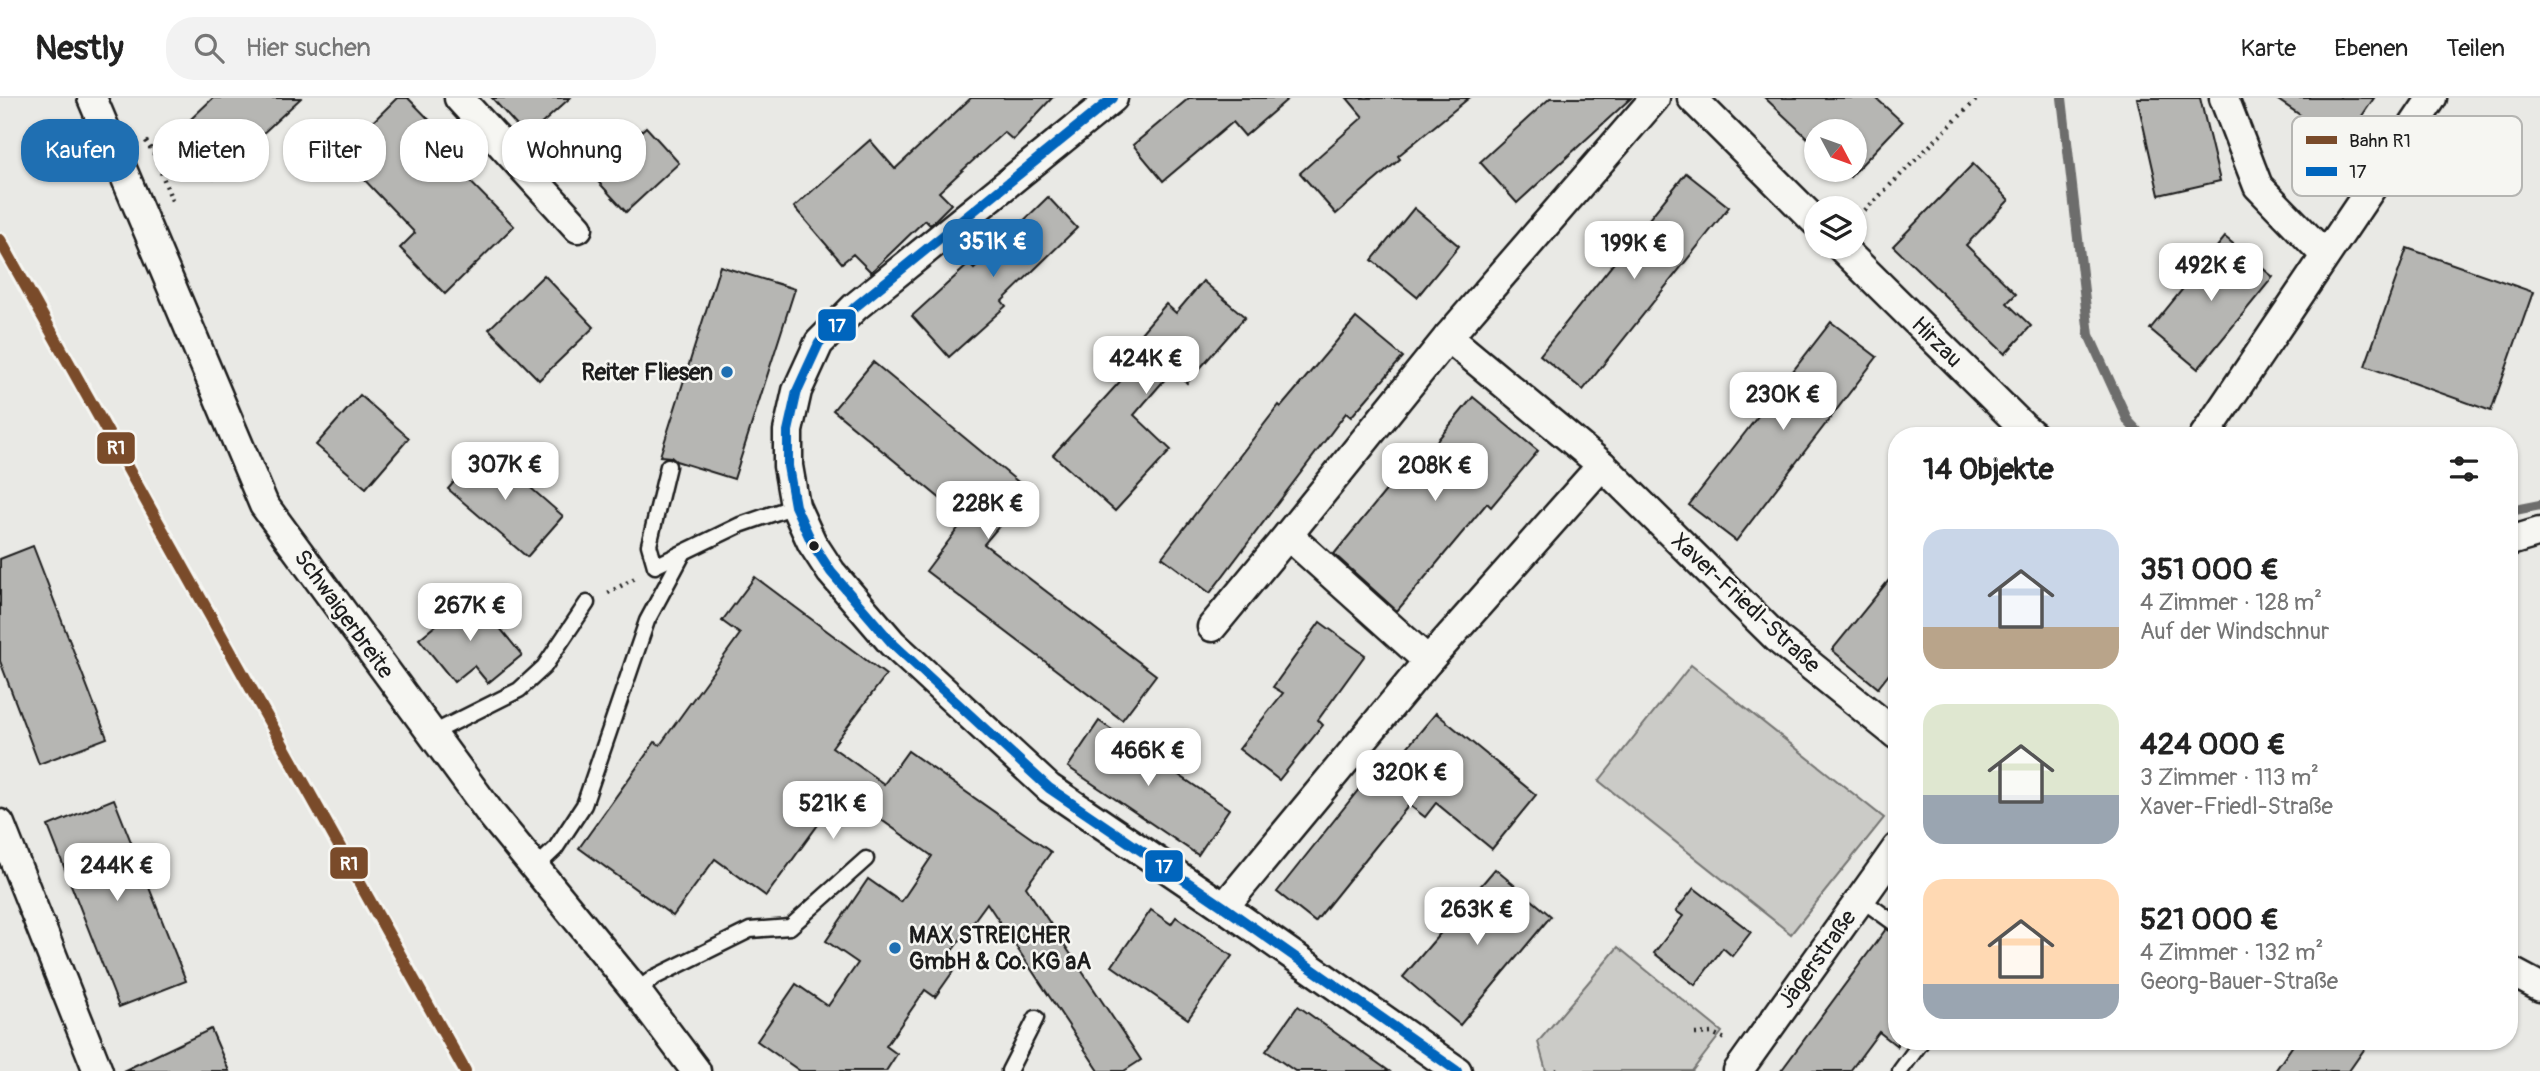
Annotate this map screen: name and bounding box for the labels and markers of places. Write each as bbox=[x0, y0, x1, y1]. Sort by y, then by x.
pin: 351K € bbox=[936, 220, 1050, 279]
pin: 199K € bbox=[1577, 222, 1691, 281]
pin: 492K € bbox=[2154, 244, 2268, 303]
pin: 424K € bbox=[1089, 336, 1203, 396]
place label: Reiter Fliesen bbox=[582, 358, 713, 387]
marker: Reiter Fliesen bbox=[719, 364, 735, 380]
pin: 230K € bbox=[1726, 372, 1840, 432]
pin: 307K € bbox=[448, 442, 562, 502]
pin: 208K € bbox=[1378, 444, 1492, 503]
pin: 228K € bbox=[931, 482, 1045, 541]
unlabelled marker bbox=[807, 539, 821, 553]
pin: 267K € bbox=[413, 584, 527, 643]
pin: 466K € bbox=[1091, 728, 1205, 788]
pin: 320K € bbox=[1353, 750, 1467, 810]
pin: 521K € bbox=[776, 782, 890, 841]
pin: 244K € bbox=[60, 844, 174, 903]
pin: 263K € bbox=[1420, 888, 1534, 947]
place label: MAX STREICHER GmbH & Co. KG aA bbox=[909, 921, 1091, 976]
marker: MAX STREICHER GmbH & Co. KG aA bbox=[887, 940, 903, 956]

